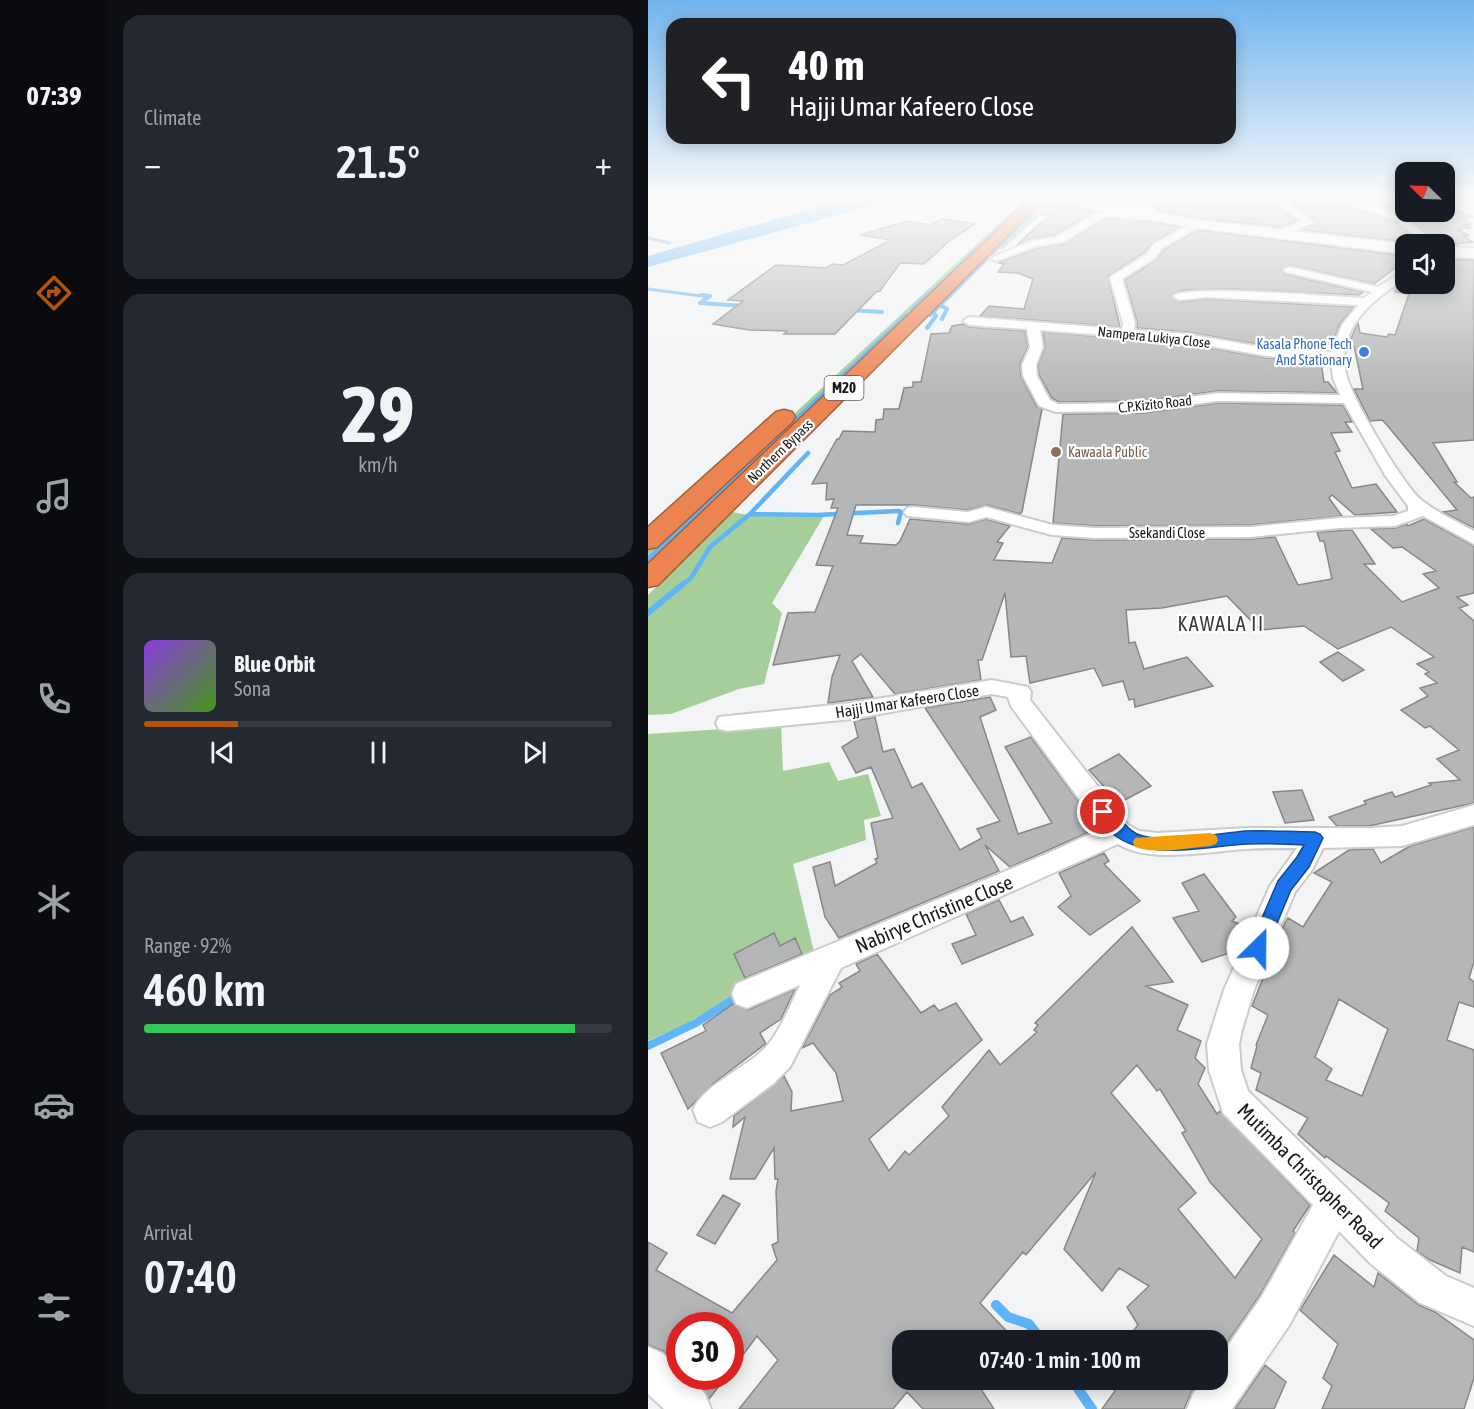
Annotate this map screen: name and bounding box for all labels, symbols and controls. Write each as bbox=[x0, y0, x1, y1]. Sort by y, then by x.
text: 40 m bbox=[789, 41, 864, 89]
icon: left bbox=[690, 42, 768, 120]
text: 07:39 bbox=[26, 80, 82, 111]
text: Hajji Umar Kafeero Close bbox=[789, 91, 1034, 122]
text: Climate bbox=[144, 106, 201, 129]
text: 21.5° bbox=[336, 136, 420, 188]
text: − bbox=[144, 144, 161, 182]
text: + bbox=[595, 144, 612, 182]
north arrow bbox=[1395, 162, 1455, 222]
map controls bbox=[1395, 162, 1455, 294]
button: sound bbox=[1395, 234, 1455, 294]
icon: directions bbox=[33, 272, 75, 314]
street label: Nampera Lukiya Close bbox=[1097, 323, 1211, 351]
place label: Kasala Phone Tech And Stationary bbox=[1256, 336, 1352, 368]
marker: Kasala Phone Tech And Stationary bbox=[1357, 345, 1371, 359]
text: 29 bbox=[341, 369, 415, 459]
road number: M20 bbox=[824, 376, 864, 400]
street label: C.P.Kizito Road bbox=[1117, 392, 1193, 416]
street label: Northern Bypass bbox=[744, 416, 816, 486]
place label: Kawaala Public bbox=[1068, 444, 1148, 460]
marker: Kawaala Public bbox=[1049, 445, 1063, 459]
text: km/h bbox=[358, 453, 398, 476]
icon: music bbox=[33, 475, 75, 517]
street label: Ssekandi Close bbox=[1129, 525, 1205, 541]
district label: KAWALA II bbox=[1177, 612, 1265, 635]
text: Blue Orbit bbox=[234, 651, 315, 677]
text: Sona bbox=[234, 677, 271, 700]
icon: phone bbox=[33, 678, 75, 720]
street label: Hajji Umar Kafeero Close bbox=[834, 681, 980, 722]
icon: previous bbox=[206, 736, 239, 769]
icon: pause bbox=[362, 736, 395, 769]
icon: next bbox=[518, 736, 551, 769]
pin bbox=[1077, 786, 1128, 837]
icon: arrive bbox=[1086, 795, 1119, 828]
street label: Nabirye Christine Close bbox=[852, 870, 1016, 957]
icon: climate bbox=[33, 881, 75, 923]
position arrow bbox=[1226, 916, 1290, 980]
text: Range · 92% bbox=[144, 934, 231, 957]
text: 460 km bbox=[144, 964, 266, 1016]
icon: car bbox=[33, 1084, 75, 1126]
street label: Mutimba Christopher Road bbox=[1233, 1098, 1388, 1253]
text: Arrival bbox=[144, 1221, 193, 1244]
text: 07:40 bbox=[144, 1251, 237, 1303]
icon: filters bbox=[33, 1286, 75, 1328]
speed limit sign: 30 bbox=[666, 1312, 744, 1390]
text: 07:40 · 1 min · 100 m bbox=[979, 1347, 1141, 1373]

